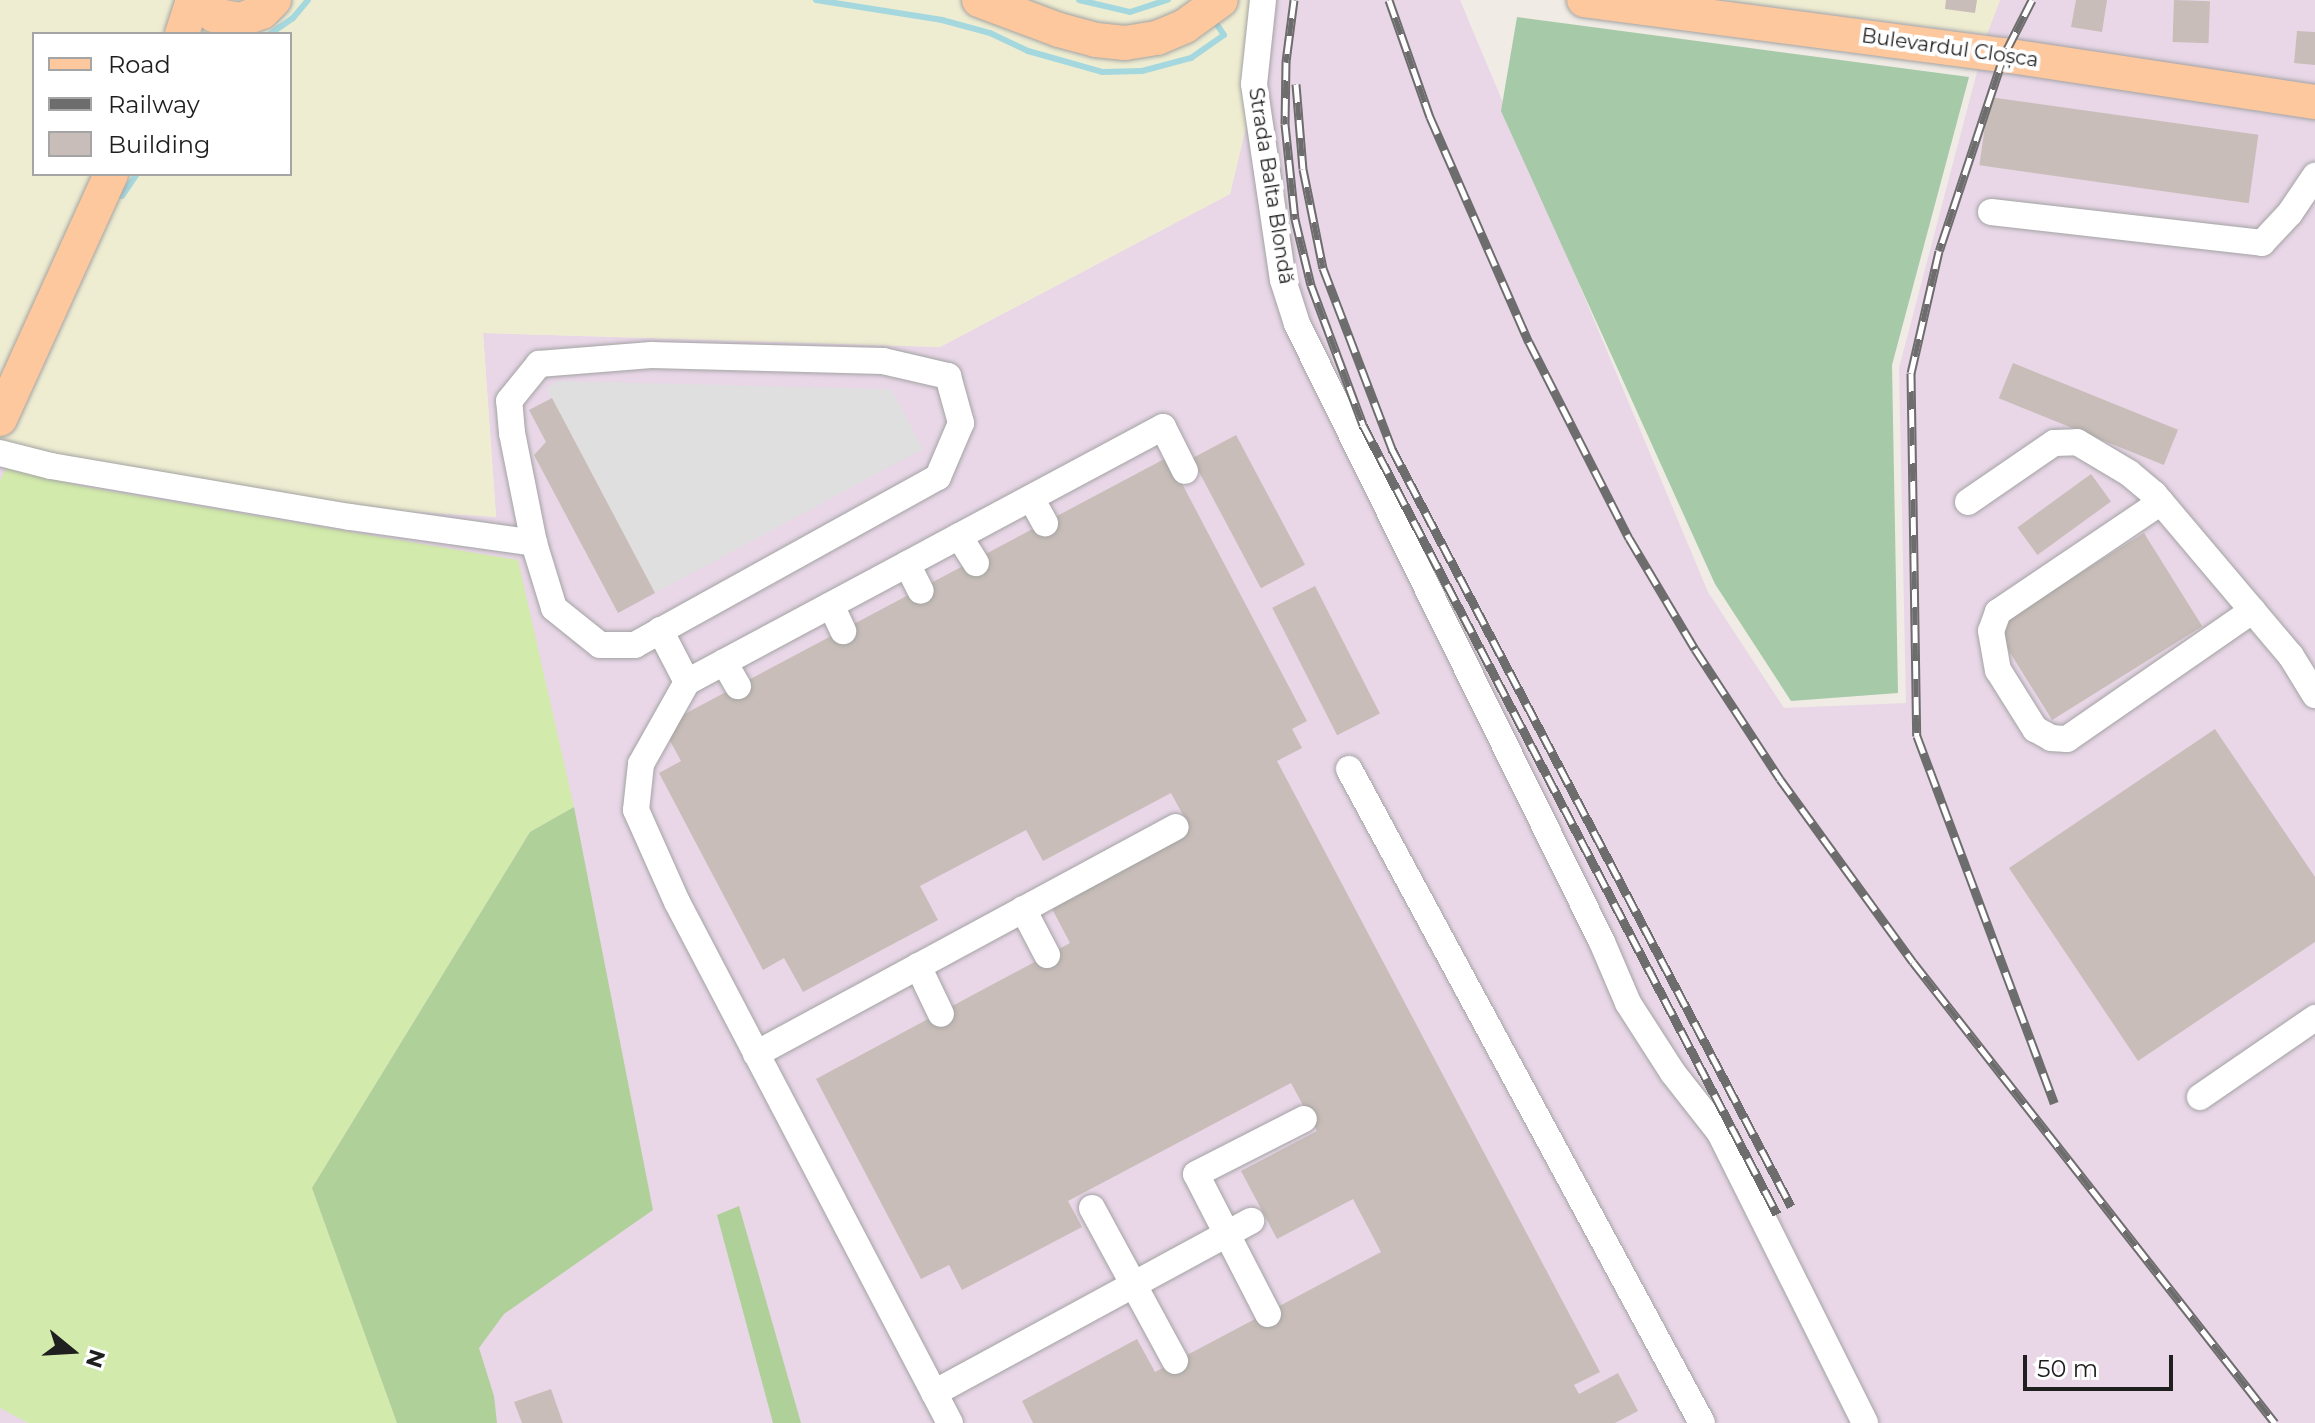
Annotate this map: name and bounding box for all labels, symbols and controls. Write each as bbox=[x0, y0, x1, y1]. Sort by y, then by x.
street label: Bulevardul Cloșca bbox=[1860, 24, 2040, 72]
legend bbox=[32, 32, 292, 176]
text: Road bbox=[108, 50, 171, 79]
street label: Strada Balta Blondă bbox=[1244, 86, 1298, 286]
text: Railway bbox=[108, 90, 200, 119]
text: Building bbox=[108, 130, 211, 159]
north arrow bbox=[32, 1311, 112, 1391]
scale bar bbox=[2027, 1339, 2177, 1389]
text: N bbox=[80, 1346, 111, 1371]
text: 50 m bbox=[2037, 1354, 2098, 1383]

